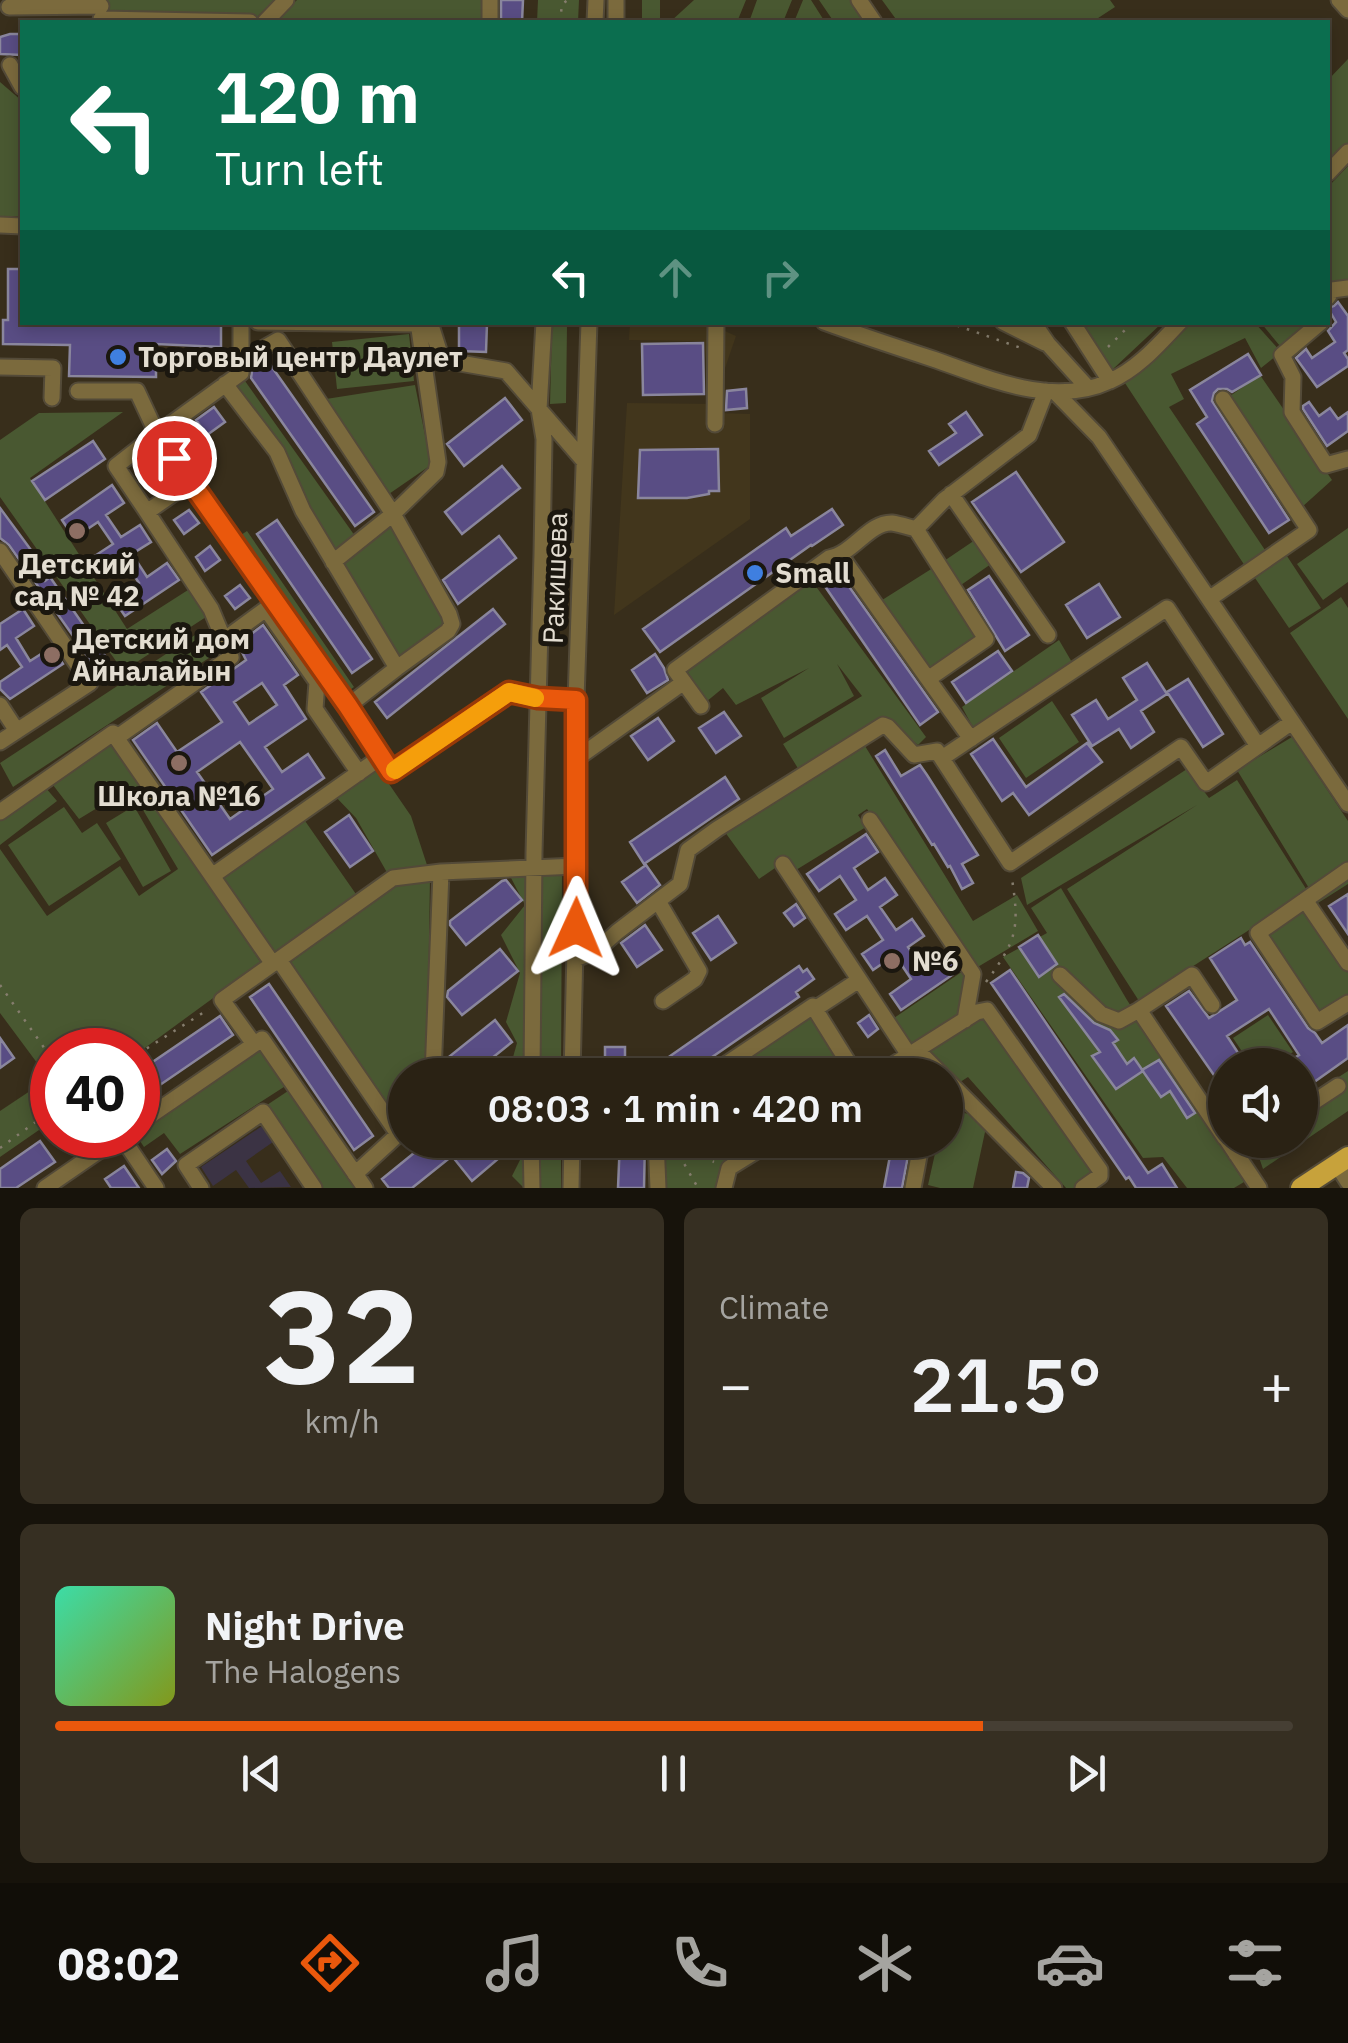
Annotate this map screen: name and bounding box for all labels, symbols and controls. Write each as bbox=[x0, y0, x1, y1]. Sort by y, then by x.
text: 120 m bbox=[215, 51, 420, 142]
icon: left bbox=[50, 60, 180, 190]
text: Turn left bbox=[215, 139, 384, 197]
icon: left bbox=[543, 250, 598, 305]
icon: ahead bbox=[648, 250, 703, 305]
icon: right bbox=[753, 250, 808, 305]
place label: Торговый центр Даулет bbox=[138, 338, 463, 375]
marker: Торговый центр Даулет bbox=[107, 346, 129, 368]
pin bbox=[132, 416, 217, 501]
icon: arrive bbox=[147, 431, 202, 486]
street label: Ракишева bbox=[534, 512, 575, 644]
marker: Детский сад № 42 bbox=[66, 520, 88, 542]
place label: Детский сад № 42 bbox=[14, 545, 140, 614]
place label: Small bbox=[775, 554, 850, 591]
marker: Small bbox=[744, 562, 766, 584]
place label: Детский дом Айналайын bbox=[72, 620, 250, 689]
marker: Детский дом Айналайын bbox=[41, 644, 63, 666]
marker: Школа №16 bbox=[168, 752, 190, 774]
place label: Школа №16 bbox=[97, 777, 261, 814]
position arrow bbox=[524, 876, 628, 980]
place label: №6 bbox=[912, 942, 958, 979]
marker: №6 bbox=[881, 950, 903, 972]
speed limit sign: 40 bbox=[30, 1028, 160, 1158]
map controls bbox=[1208, 1048, 1318, 1158]
button: sound bbox=[1208, 1048, 1318, 1158]
text: 08:03 · 1 min · 420 m bbox=[488, 1083, 863, 1132]
text: 32 bbox=[264, 1250, 420, 1419]
text: Climate bbox=[719, 1286, 829, 1328]
text: 21.5° bbox=[910, 1335, 1102, 1433]
text: − bbox=[719, 1349, 752, 1420]
text: + bbox=[1260, 1349, 1293, 1420]
text: km/h bbox=[304, 1400, 380, 1442]
text: Night Drive bbox=[205, 1601, 405, 1650]
text: The Halogens bbox=[205, 1650, 401, 1692]
icon: previous bbox=[234, 1746, 289, 1801]
icon: pause bbox=[646, 1746, 701, 1801]
icon: next bbox=[1059, 1746, 1114, 1801]
icon: directions bbox=[295, 1928, 365, 1998]
icon: music bbox=[480, 1928, 550, 1998]
icon: phone bbox=[665, 1928, 735, 1998]
icon: climate bbox=[850, 1928, 920, 1998]
icon: car bbox=[1035, 1928, 1105, 1998]
icon: filters bbox=[1220, 1928, 1290, 1998]
text: 08:02 bbox=[58, 1934, 180, 1992]

